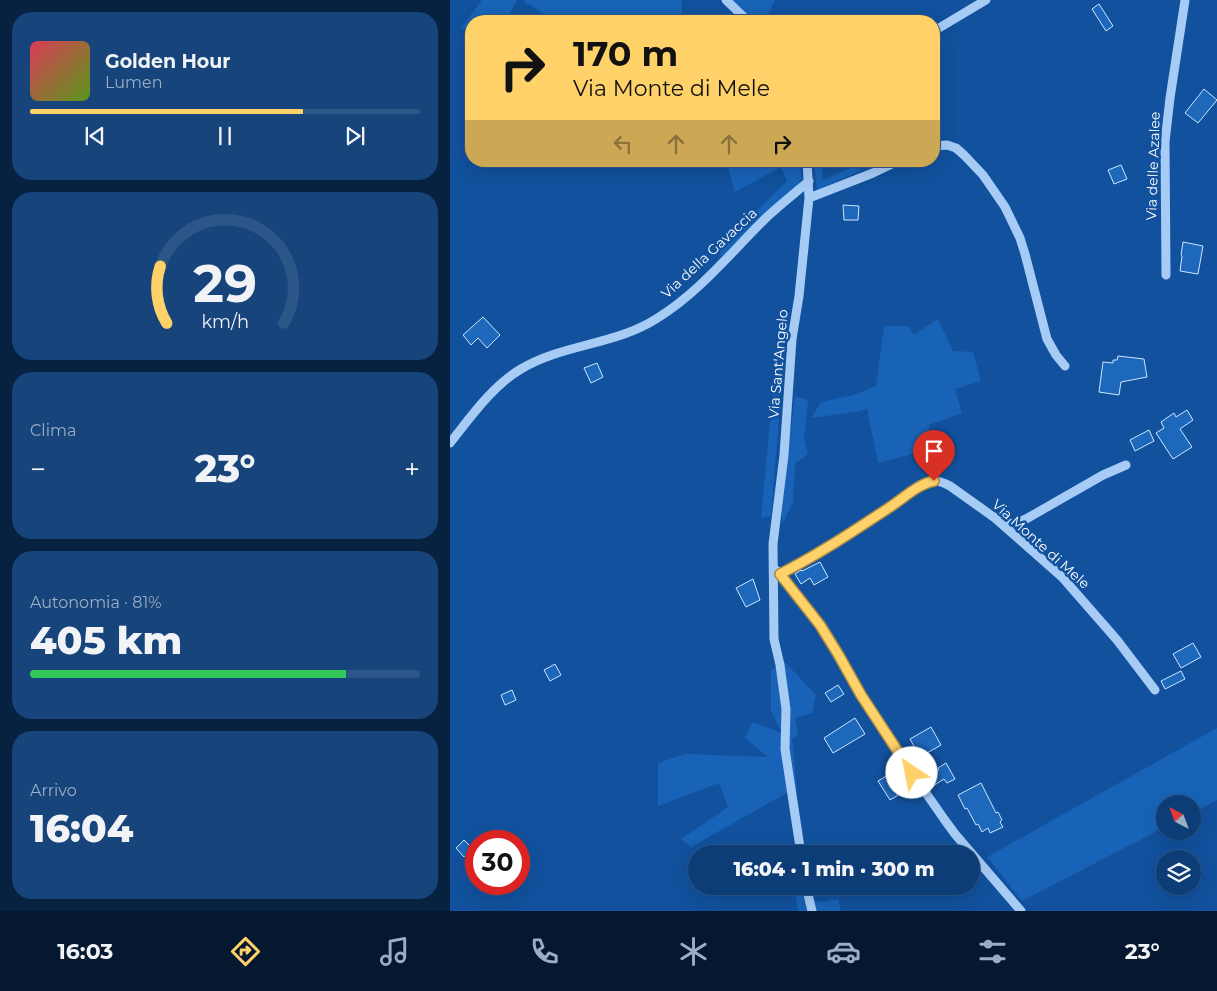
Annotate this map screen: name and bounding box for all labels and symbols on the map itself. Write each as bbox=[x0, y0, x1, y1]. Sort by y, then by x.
street label: Via delle Azalee bbox=[1142, 111, 1164, 221]
street label: Via della Gavaccia bbox=[657, 204, 761, 302]
street label: Via Sant'Angelo bbox=[764, 308, 792, 419]
pin bbox=[913, 430, 955, 481]
street label: Via Monte di Mele bbox=[988, 495, 1094, 593]
position arrow bbox=[885, 746, 937, 798]
north arrow bbox=[1156, 795, 1201, 840]
speed limit sign: 30 bbox=[465, 830, 530, 895]

